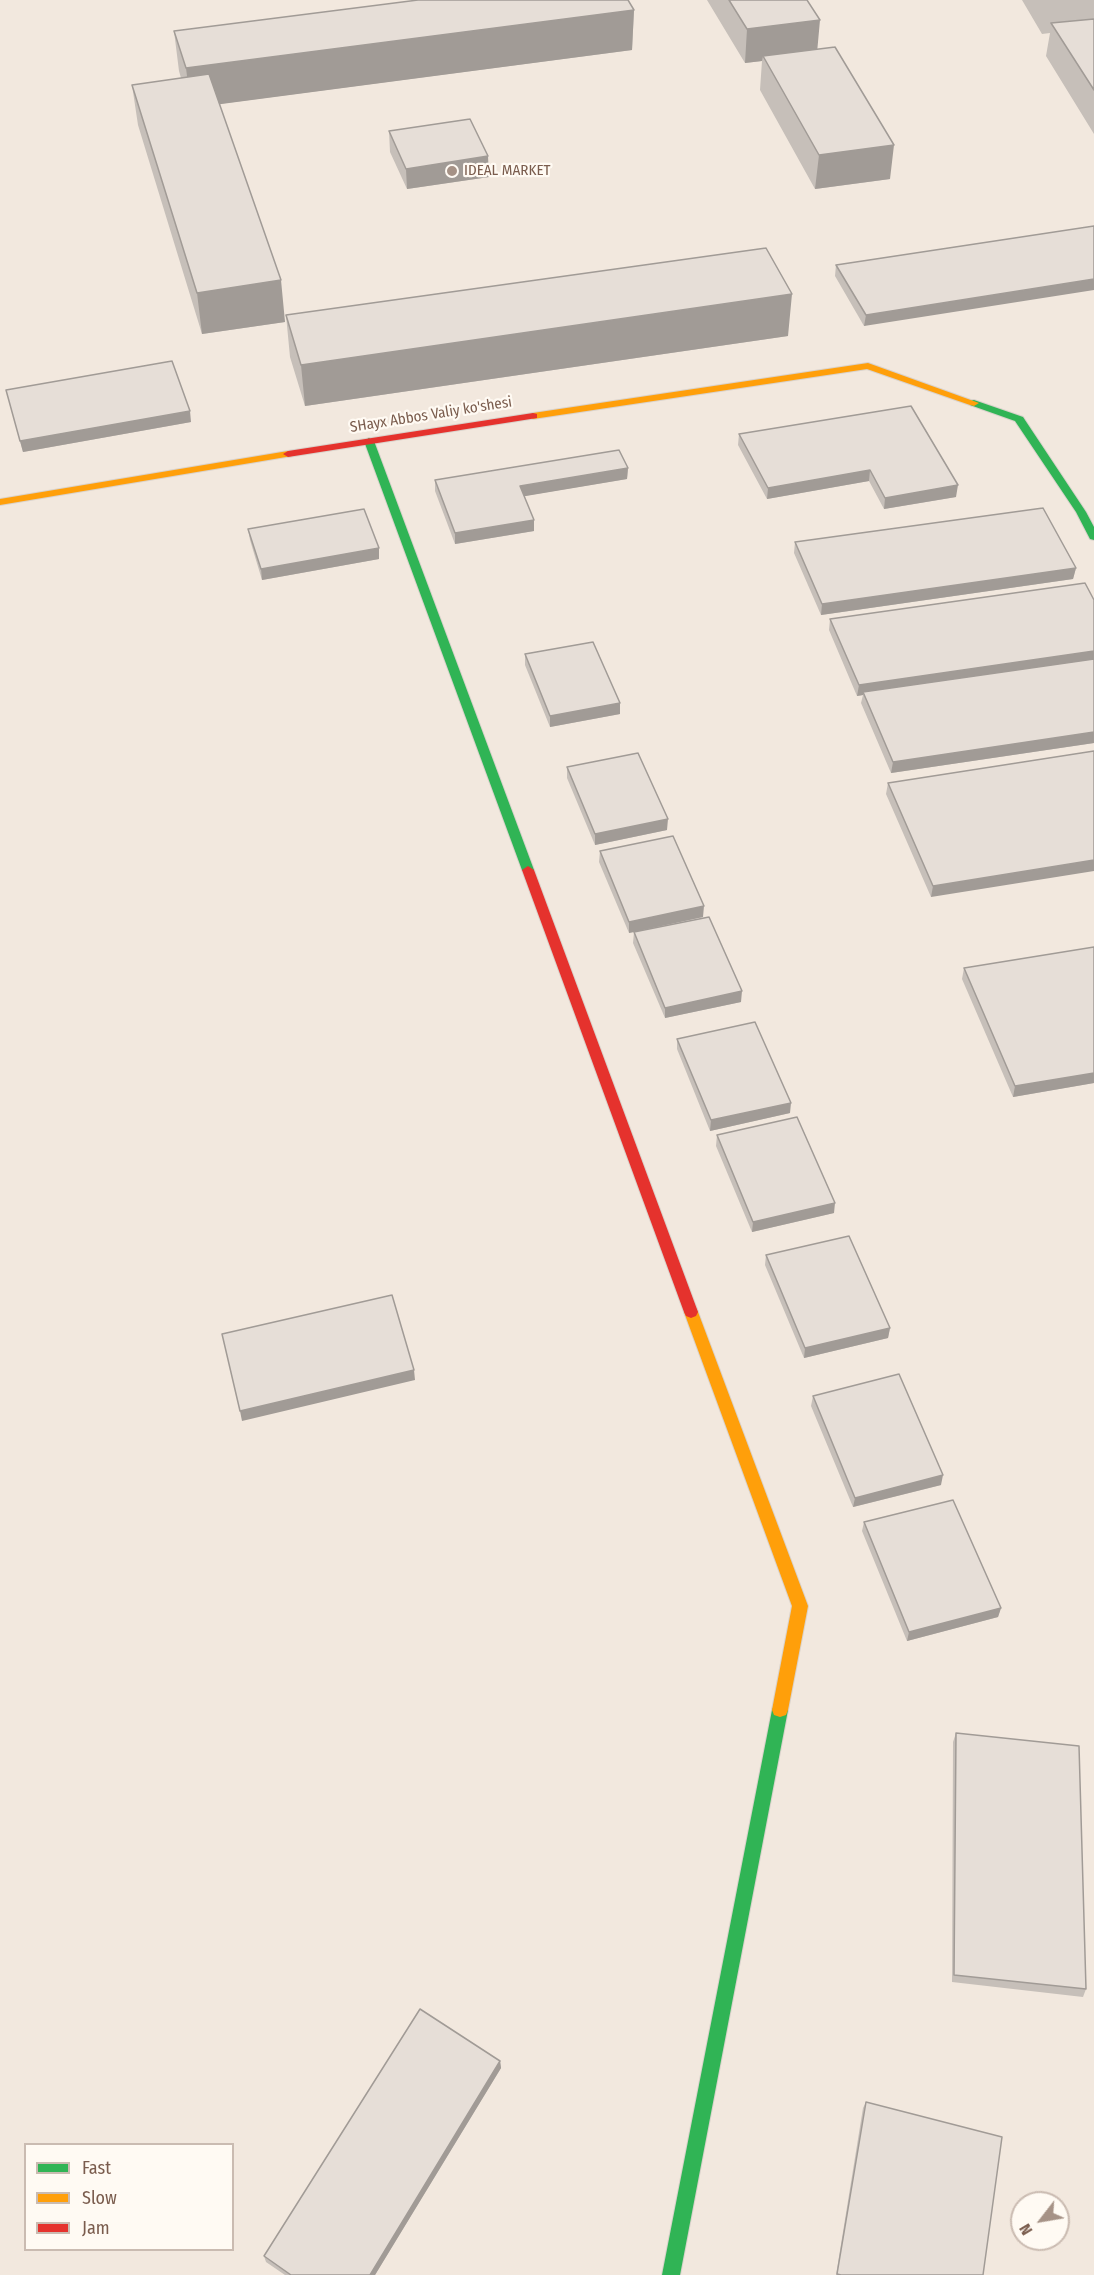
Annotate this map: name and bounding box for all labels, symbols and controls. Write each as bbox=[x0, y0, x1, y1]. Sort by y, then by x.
place label: IDEAL MARKET bbox=[464, 162, 550, 180]
marker: IDEAL MARKET bbox=[445, 164, 459, 178]
street label: SHayx Abbos Valiy ko'shesi bbox=[349, 393, 513, 437]
legend bbox=[24, 2143, 234, 2251]
text: Fast bbox=[82, 2157, 111, 2179]
text: Slow bbox=[82, 2187, 117, 2209]
north arrow bbox=[1010, 2191, 1070, 2251]
text: Jam bbox=[82, 2217, 110, 2239]
text: N bbox=[1015, 2220, 1036, 2239]

